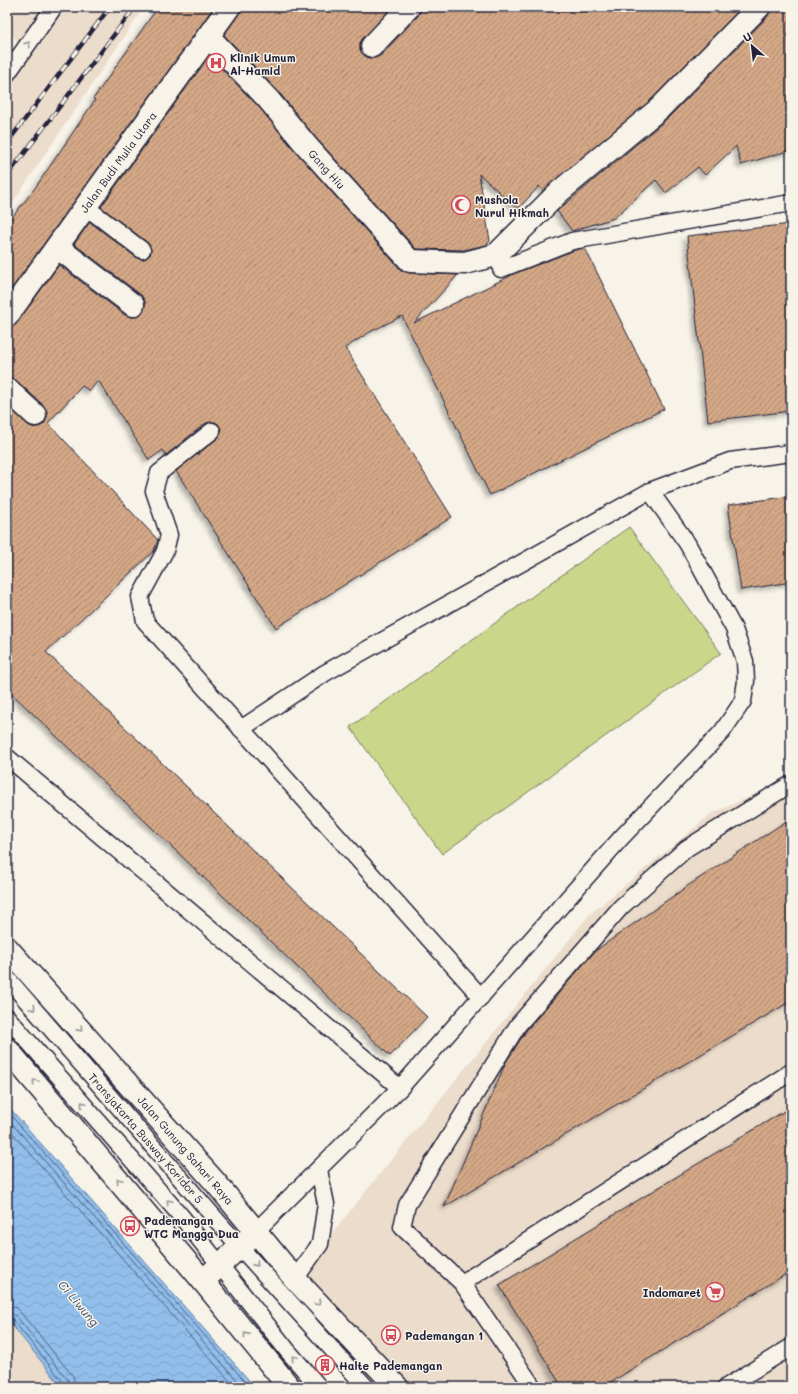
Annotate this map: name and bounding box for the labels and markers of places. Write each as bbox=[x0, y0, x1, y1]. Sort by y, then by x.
place label: Klinik Umum Al-Hamid bbox=[230, 50, 296, 78]
hospital icon: Klinik Umum Al-Hamid bbox=[205, 52, 227, 74]
place label: Mushola Nurul Hikmah bbox=[475, 192, 549, 220]
mosque icon: Mushola Nurul Hikmah bbox=[450, 194, 472, 216]
place label: Pademangan WTC Mangga Dua bbox=[144, 1213, 239, 1241]
bus stop icon: Pademangan WTC Mangga Dua bbox=[119, 1215, 141, 1237]
supermarket icon: Indomaret bbox=[704, 1281, 726, 1303]
place label: Indomaret bbox=[643, 1285, 701, 1300]
bus stop icon: Pademangan 1 bbox=[380, 1324, 402, 1346]
place label: Pademangan 1 bbox=[405, 1328, 483, 1343]
building icon: Halte Pademangan bbox=[314, 1354, 336, 1376]
place label: Halte Pademangan bbox=[339, 1358, 442, 1373]

